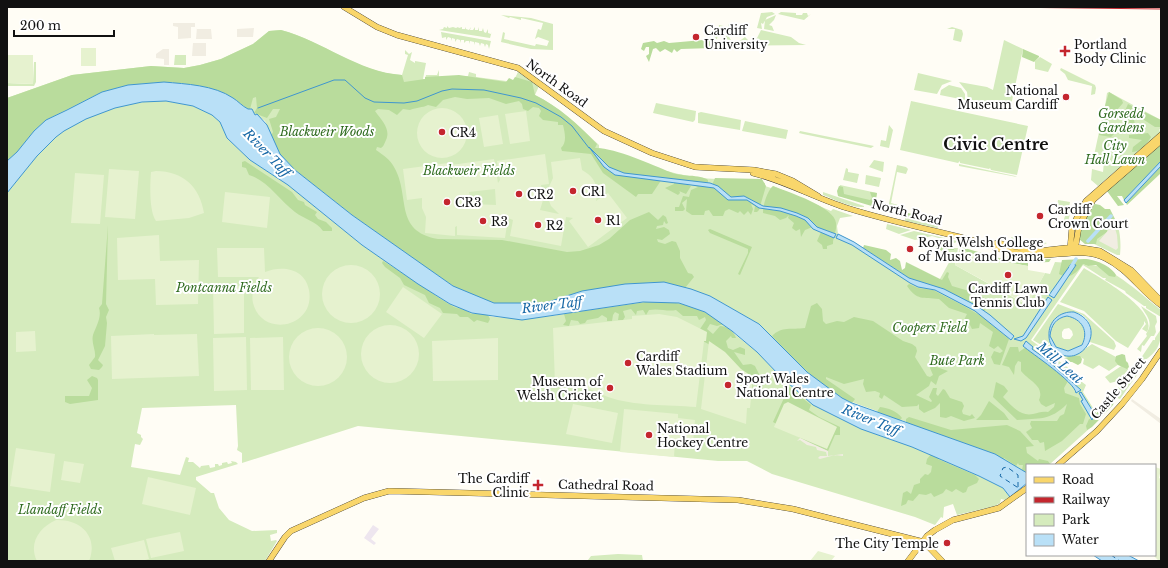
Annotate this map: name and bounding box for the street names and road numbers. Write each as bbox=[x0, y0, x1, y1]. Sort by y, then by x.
street label: North Road bbox=[523, 56, 591, 110]
street label: North Road bbox=[870, 196, 944, 228]
street label: Castle Street bbox=[1088, 353, 1149, 422]
street label: Cathedral Road bbox=[558, 477, 654, 493]

